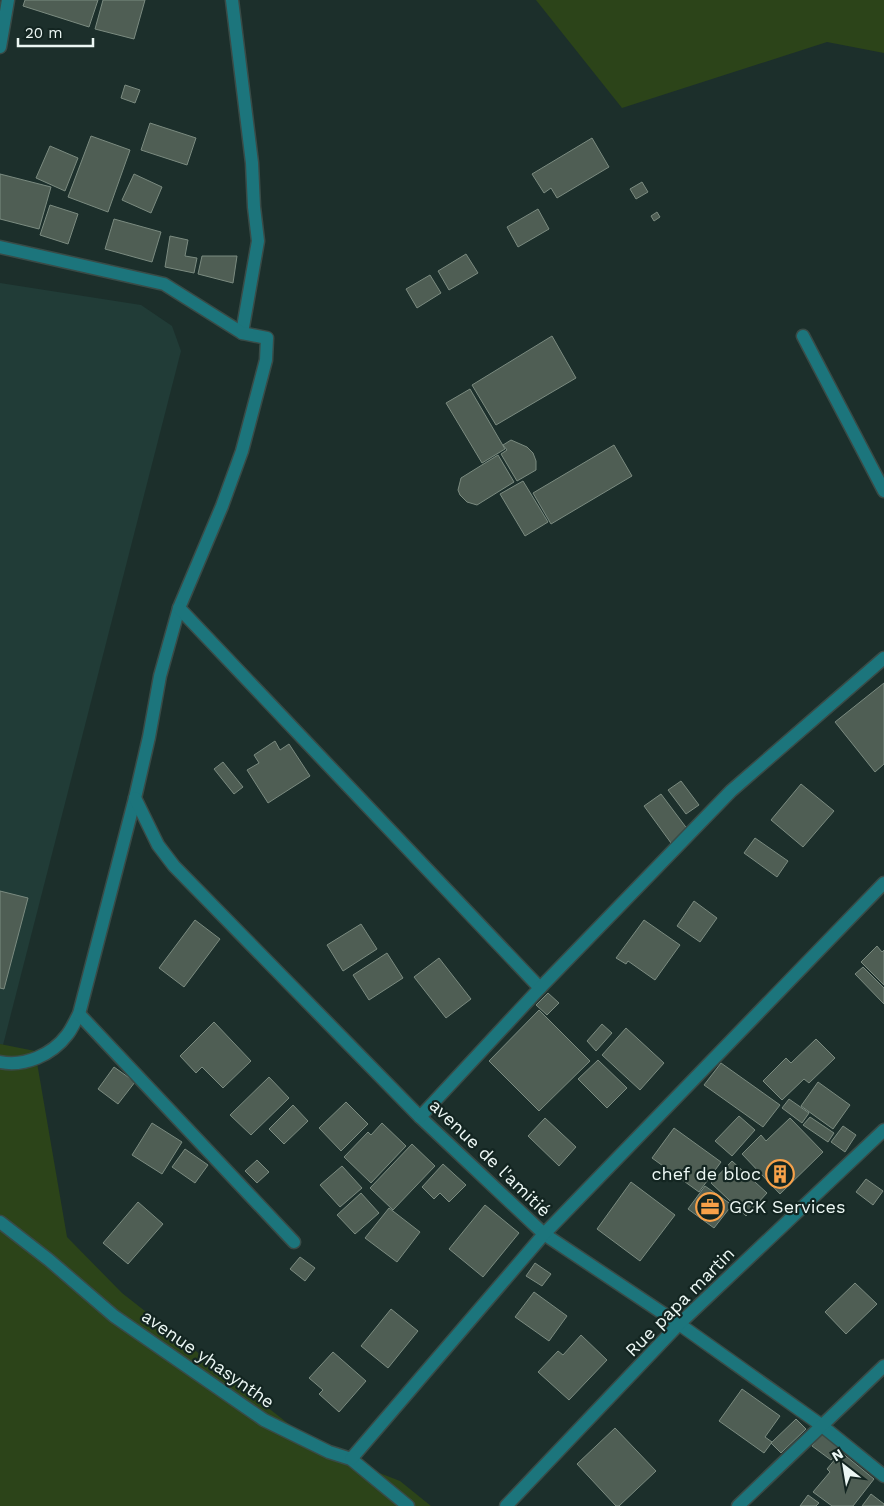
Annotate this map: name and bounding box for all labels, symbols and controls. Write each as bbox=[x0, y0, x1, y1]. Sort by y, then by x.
scale bar bbox=[18, 15, 92, 47]
text: 20 m bbox=[25, 24, 63, 42]
street label: avenue de l'amitié bbox=[425, 1094, 555, 1221]
building icon: chef de bloc bbox=[765, 1159, 795, 1189]
place label: chef de bloc bbox=[652, 1163, 761, 1184]
office icon: GCK Services bbox=[695, 1192, 725, 1222]
place label: GCK Services bbox=[729, 1196, 845, 1217]
street label: Rue papa martin bbox=[621, 1243, 739, 1361]
street label: avenue yhasynthe bbox=[138, 1305, 279, 1412]
north arrow bbox=[819, 1441, 869, 1491]
text: N bbox=[829, 1445, 846, 1464]

